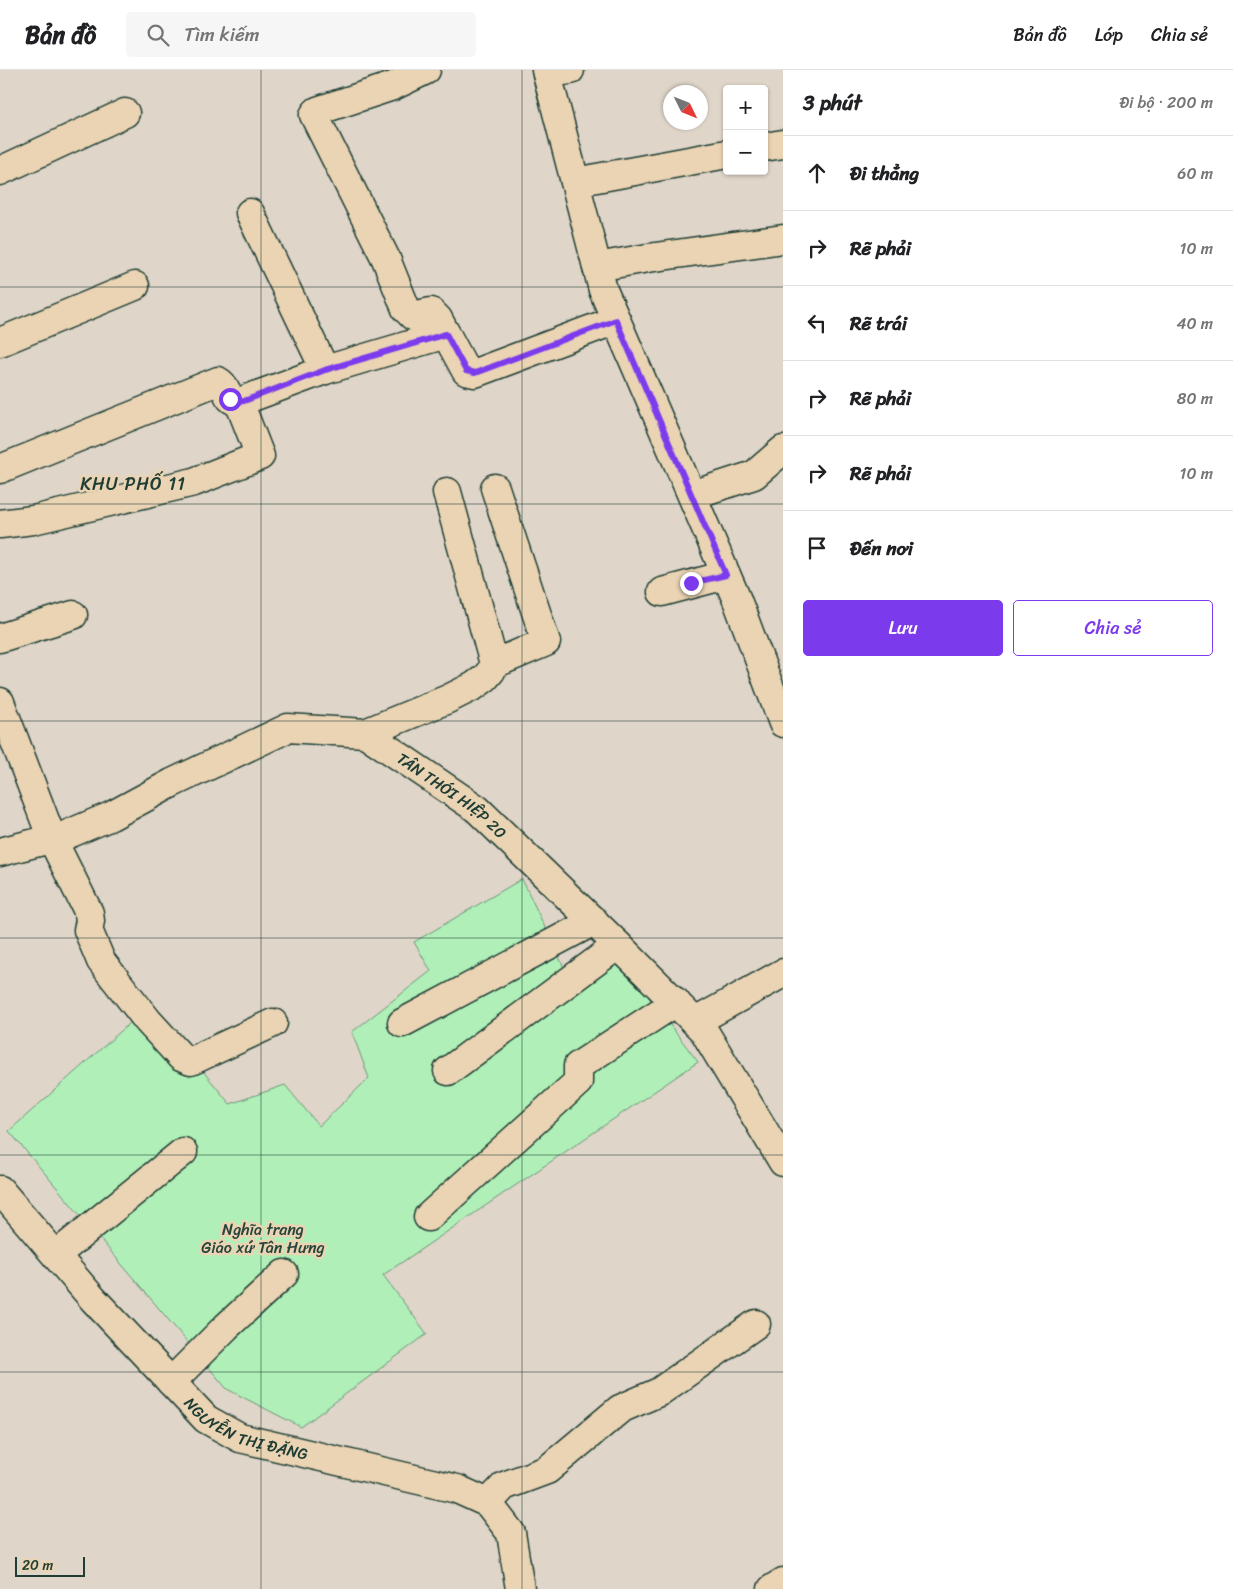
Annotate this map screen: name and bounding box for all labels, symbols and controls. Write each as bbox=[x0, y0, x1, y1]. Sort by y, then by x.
search box bbox=[126, 12, 476, 57]
text: Bản đồ bbox=[25, 14, 96, 56]
text: Tìm kiếm bbox=[184, 18, 259, 51]
text: Bản đồ bbox=[1013, 19, 1067, 51]
text: Lớp bbox=[1095, 19, 1123, 51]
text: Chia sẻ bbox=[1151, 19, 1208, 51]
icon: search bbox=[144, 21, 172, 49]
text: 3 phút bbox=[803, 84, 862, 122]
north arrow bbox=[663, 85, 708, 130]
map controls bbox=[723, 85, 768, 175]
button: + bbox=[723, 85, 768, 130]
text: Đi bộ · 200 m bbox=[1119, 88, 1213, 117]
button: − bbox=[723, 130, 768, 175]
text: Đi thẳng bbox=[850, 157, 919, 190]
icon: ahead bbox=[803, 159, 831, 187]
text: 60 m bbox=[1177, 159, 1213, 188]
text: Rẽ phải bbox=[850, 232, 911, 265]
icon: right bbox=[803, 234, 831, 262]
text: 10 m bbox=[1180, 234, 1213, 263]
text: Rẽ trái bbox=[850, 307, 907, 340]
icon: left bbox=[803, 309, 831, 337]
text: 40 m bbox=[1176, 309, 1213, 338]
text: Rẽ phải bbox=[850, 382, 911, 415]
icon: right bbox=[803, 384, 831, 412]
text: 80 m bbox=[1177, 384, 1213, 413]
route start bbox=[219, 388, 242, 411]
text: Rẽ phải bbox=[850, 457, 911, 490]
icon: right bbox=[803, 459, 831, 487]
text: 10 m bbox=[1180, 459, 1213, 488]
district label: KHU PHỐ 11 bbox=[80, 468, 186, 500]
text: Đến nơi bbox=[850, 532, 913, 565]
icon: arrive bbox=[803, 534, 831, 562]
route end bbox=[680, 572, 703, 595]
button: Lưu bbox=[803, 600, 1003, 656]
button: Chia sẻ bbox=[1013, 600, 1213, 656]
street label: TÂN THỚI HIỆP 20 bbox=[391, 744, 514, 846]
park label: Nghĩa trang Giáo xứ Tân Hưng bbox=[201, 1215, 325, 1262]
street label: NGUYỄN THỊ ĐẶNG bbox=[177, 1390, 311, 1469]
text: 20 m bbox=[22, 1553, 53, 1578]
scale bar bbox=[15, 1554, 85, 1577]

